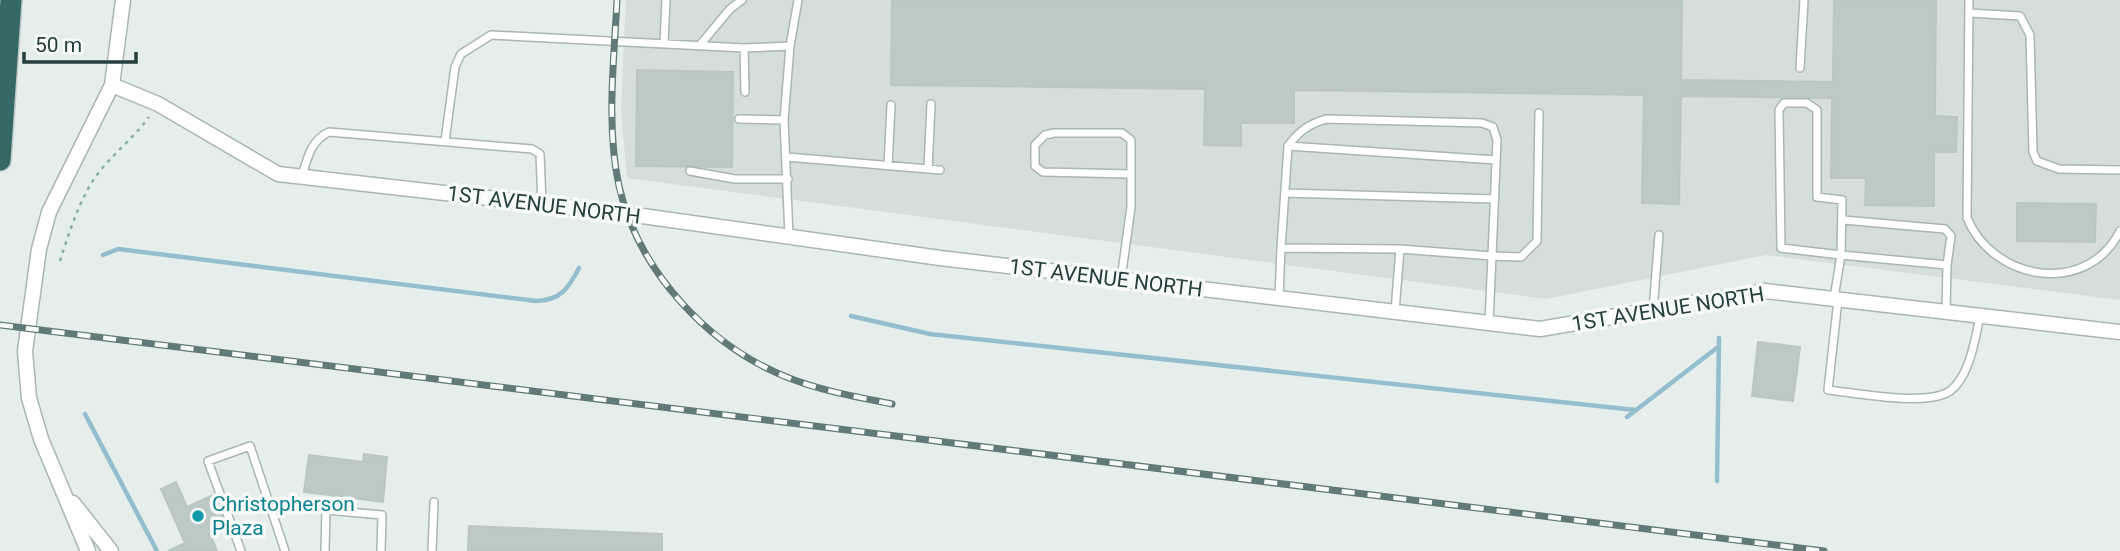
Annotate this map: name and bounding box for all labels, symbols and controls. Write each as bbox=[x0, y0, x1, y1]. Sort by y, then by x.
scale bar bbox=[24, 21, 136, 65]
text: 50 m bbox=[35, 33, 82, 57]
street label: 1ST AVENUE NORTH bbox=[446, 181, 642, 229]
street label: 1ST AVENUE NORTH bbox=[1008, 254, 1204, 302]
street label: 1ST AVENUE NORTH bbox=[1570, 282, 1766, 336]
place label: Christopherson Plaza bbox=[212, 492, 355, 540]
marker: Christopherson Plaza bbox=[190, 508, 206, 524]

